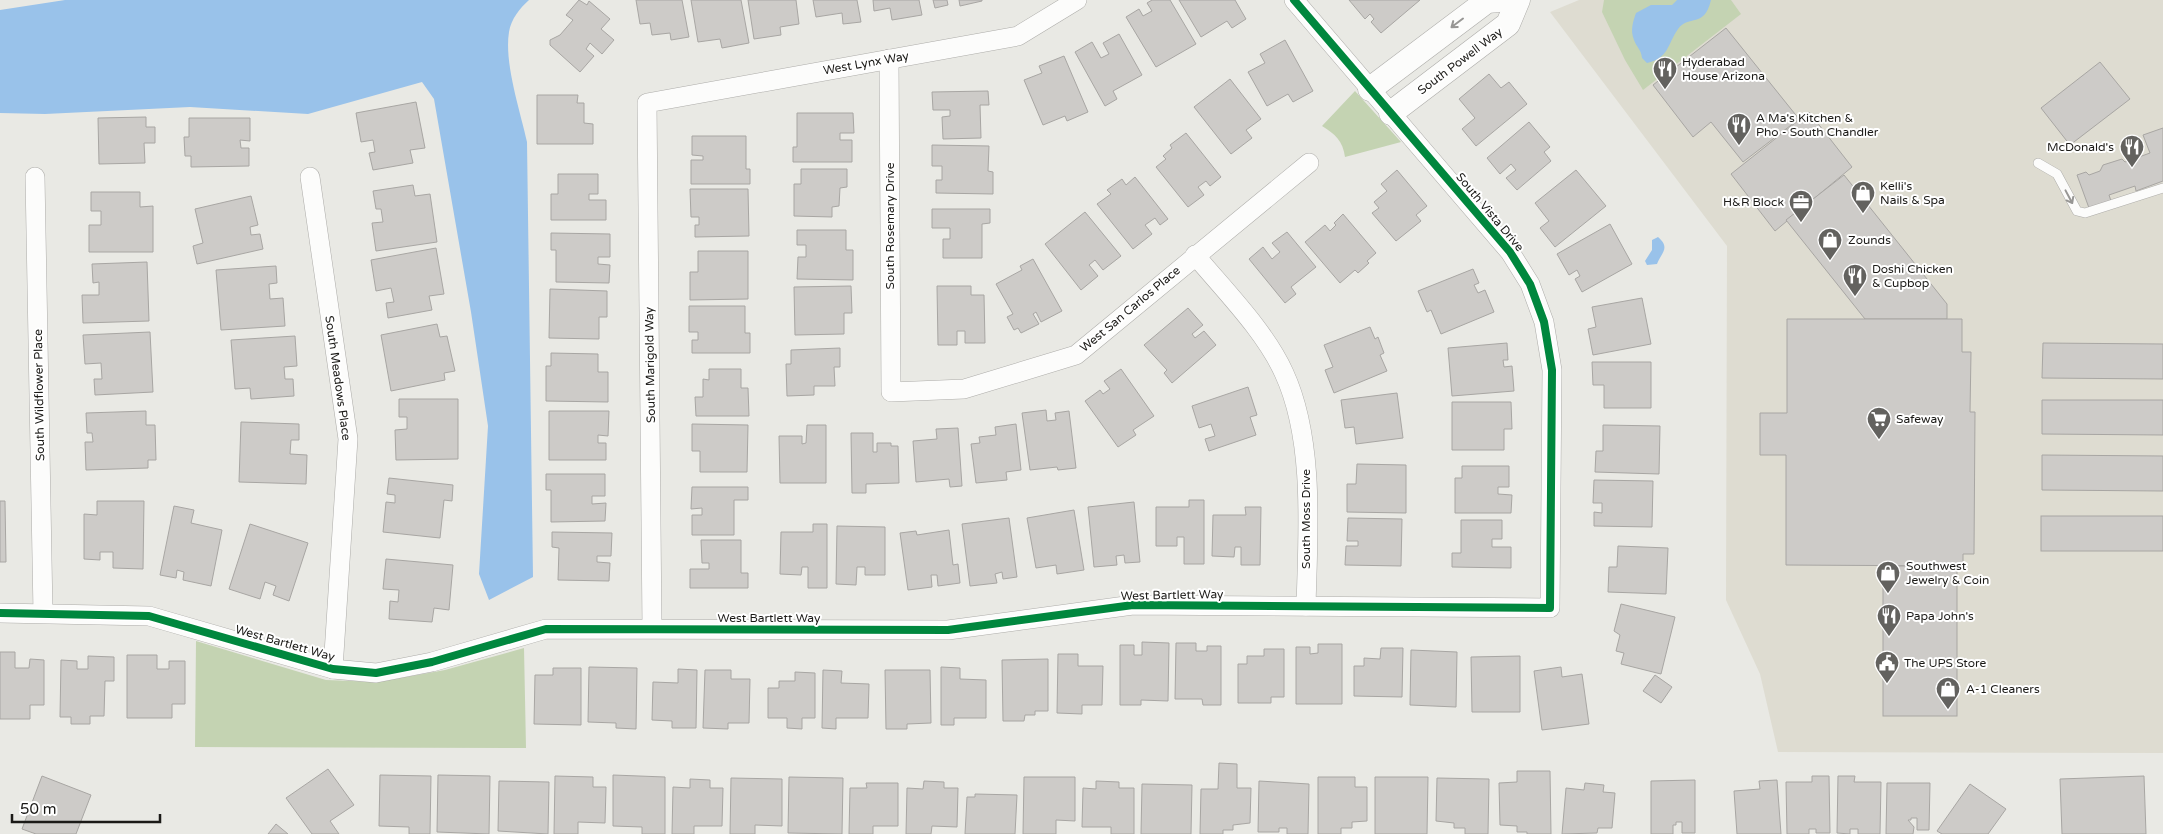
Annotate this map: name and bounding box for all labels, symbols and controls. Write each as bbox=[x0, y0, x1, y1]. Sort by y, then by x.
one-way arrow bbox=[1451, 18, 1464, 29]
street label: South Powell Way bbox=[1415, 24, 1505, 97]
street label: West Lynx Way bbox=[822, 48, 911, 77]
place label: Hyderabad House Arizona bbox=[1682, 55, 1765, 83]
restaurant icon: Hyderabad House Arizona bbox=[1652, 56, 1678, 90]
place label: A Ma's Kitchen & Pho - South Chandler bbox=[1756, 111, 1879, 139]
restaurant icon: A Ma's Kitchen & Pho - South Chandler bbox=[1726, 112, 1752, 146]
restaurant icon: McDonald's bbox=[2119, 134, 2145, 168]
place label: McDonald's bbox=[2047, 140, 2114, 154]
street label: South Rosemary Drive bbox=[883, 162, 897, 289]
street label: South Vista Drive bbox=[1453, 170, 1527, 254]
place label: Kelli's Nails & Spa bbox=[1880, 179, 1945, 207]
shop icon: Kelli's Nails & Spa bbox=[1850, 180, 1876, 214]
office icon: H&R Block bbox=[1788, 189, 1814, 223]
one-way arrow bbox=[2065, 190, 2075, 204]
place label: H&R Block bbox=[1723, 195, 1784, 209]
shop icon: Zounds bbox=[1817, 227, 1843, 261]
place label: Zounds bbox=[1848, 233, 1891, 247]
place label: Doshi Chicken & Cupbop bbox=[1872, 262, 1953, 290]
street label: West San Carlos Place bbox=[1077, 263, 1183, 355]
restaurant icon: Doshi Chicken & Cupbop bbox=[1842, 263, 1868, 297]
street label: South Marigold Way bbox=[642, 306, 658, 423]
street label: South Meadows Place bbox=[322, 315, 354, 442]
street label: South Wildflower Place bbox=[31, 329, 47, 461]
supermarket icon: Safeway bbox=[1866, 406, 1892, 440]
place label: Safeway bbox=[1896, 412, 1944, 426]
street label: South Moss Drive bbox=[1299, 469, 1313, 569]
place label: Southwest Jewelry & Coin bbox=[1906, 559, 1989, 587]
shop icon: Southwest Jewelry & Coin bbox=[1875, 560, 1901, 594]
street label: West Bartlett Way bbox=[1120, 587, 1224, 603]
restaurant icon: Papa John's bbox=[1876, 603, 1902, 637]
place label: Papa John's bbox=[1906, 609, 1974, 623]
street label: West Bartlett Way bbox=[718, 611, 821, 625]
street label: West Bartlett Way bbox=[234, 622, 337, 664]
public building icon: The UPS Store bbox=[1874, 650, 1900, 684]
place label: The UPS Store bbox=[1904, 656, 1986, 670]
shop icon: A-1 Cleaners bbox=[1935, 676, 1961, 710]
place label: A-1 Cleaners bbox=[1966, 682, 2040, 696]
scale bar bbox=[12, 792, 160, 824]
text: 50 m bbox=[20, 800, 57, 818]

